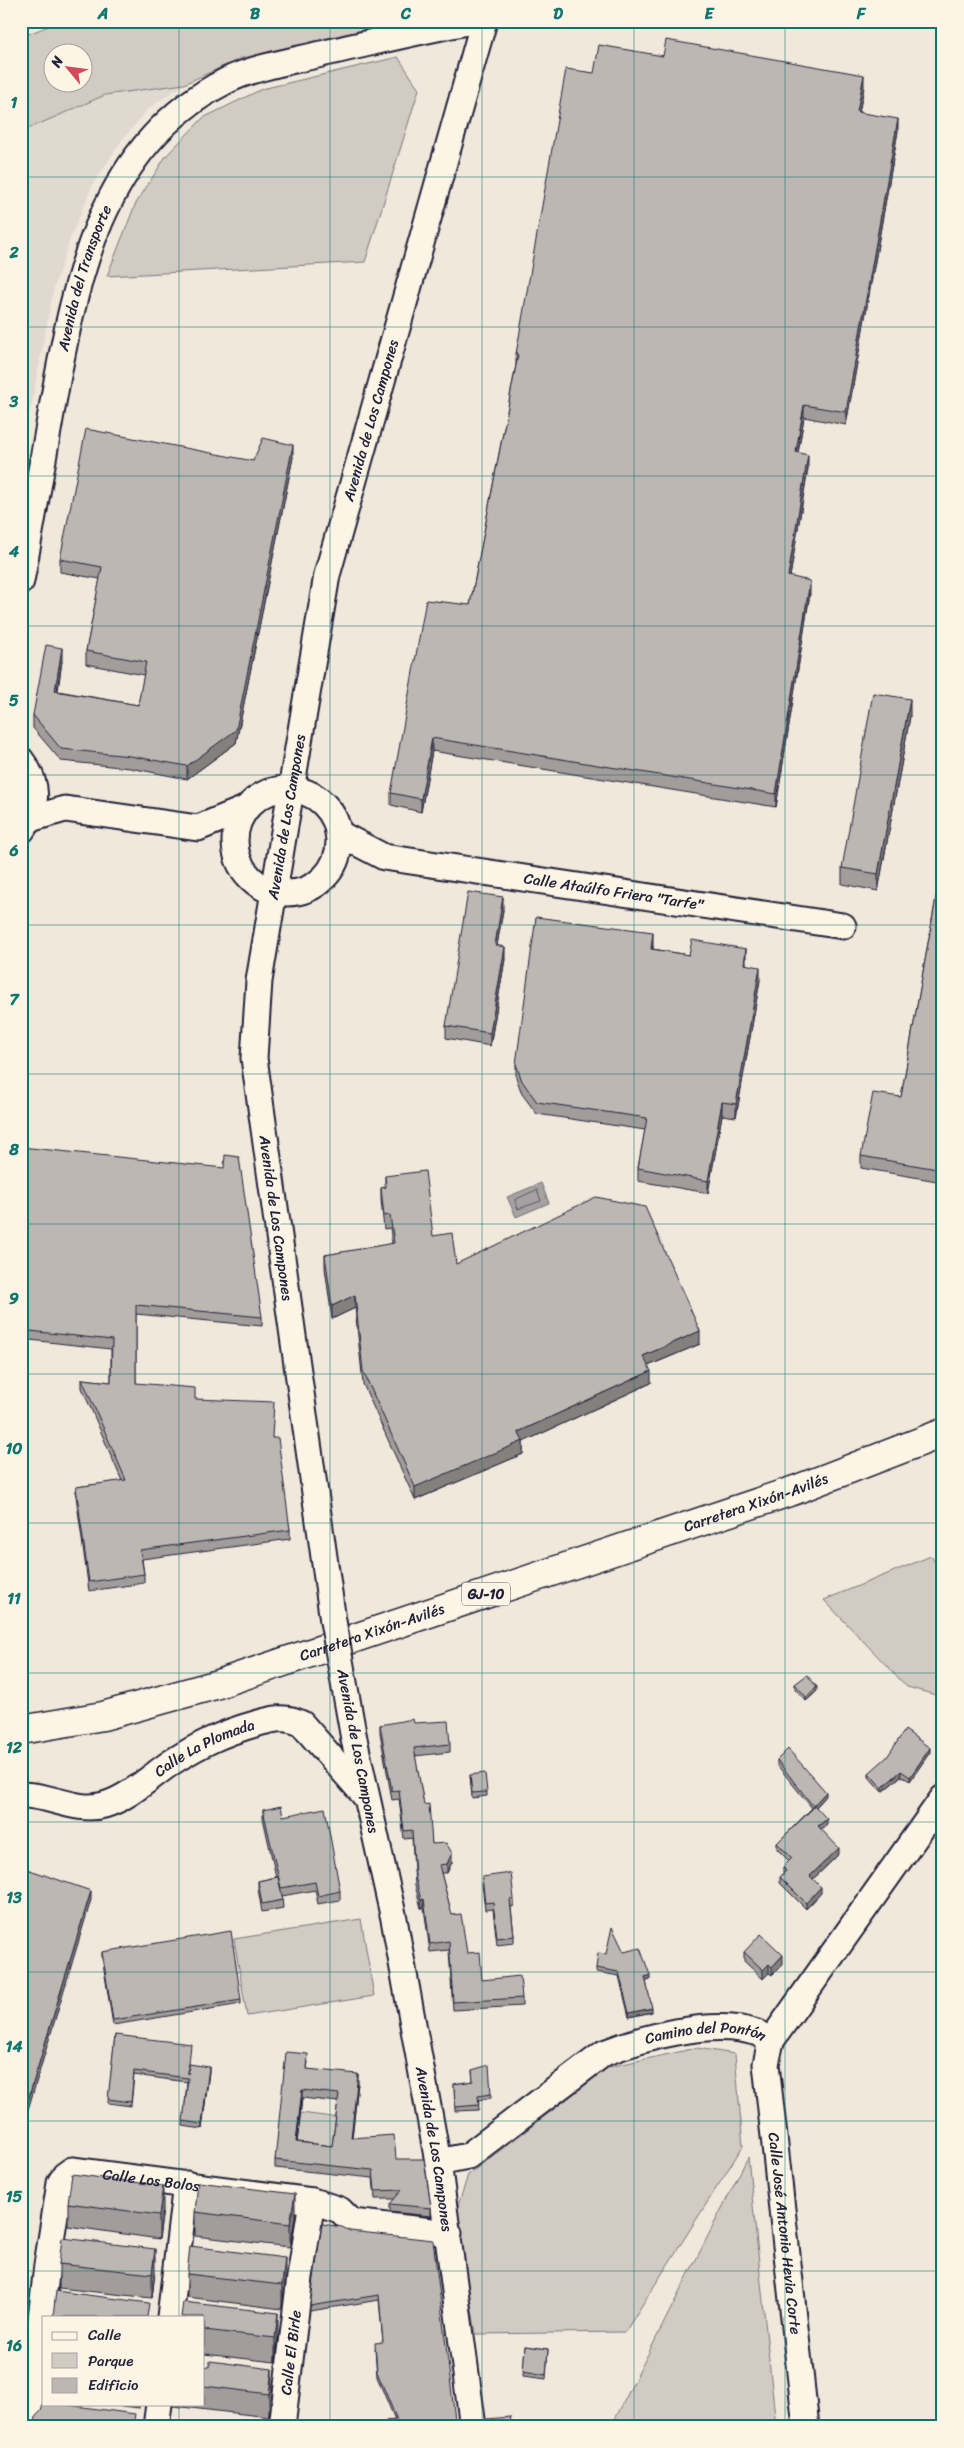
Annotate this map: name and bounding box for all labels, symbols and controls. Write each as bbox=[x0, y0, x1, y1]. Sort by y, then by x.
text: A bbox=[97, 0, 108, 28]
text: B bbox=[250, 0, 261, 28]
text: C bbox=[400, 0, 412, 28]
text: D bbox=[553, 0, 563, 28]
text: E bbox=[705, 0, 715, 28]
text: F bbox=[856, 0, 867, 28]
north arrow bbox=[42, 42, 92, 92]
text: N bbox=[43, 51, 70, 73]
text: 1 bbox=[11, 88, 18, 117]
street label: Avenida del Transporte bbox=[50, 200, 119, 354]
text: 2 bbox=[8, 238, 19, 267]
street label: Avenida de Los Campones bbox=[335, 336, 406, 505]
text: 3 bbox=[9, 387, 19, 416]
text: 4 bbox=[8, 537, 19, 566]
text: 5 bbox=[9, 686, 19, 715]
street label: Avenida de Los Campones bbox=[260, 732, 313, 902]
text: 6 bbox=[8, 836, 19, 865]
street label: Calle Ataúlfo Friera "Tarfe" bbox=[522, 865, 706, 918]
text: 7 bbox=[9, 985, 20, 1014]
street label: Avenida de Los Campones bbox=[251, 1133, 301, 1303]
text: 8 bbox=[8, 1135, 19, 1164]
text: 9 bbox=[9, 1284, 19, 1313]
text: 10 bbox=[6, 1434, 22, 1463]
street label: Carretera Xixón-Avilés bbox=[680, 1465, 833, 1540]
road number: GJ-10 bbox=[462, 1582, 510, 1606]
text: 11 bbox=[7, 1584, 21, 1613]
street label: Carretera Xixón-Avilés bbox=[296, 1596, 449, 1669]
street label: Avenida de Los Campones bbox=[329, 1666, 387, 1836]
street label: Calle La Plomada bbox=[148, 1712, 258, 1784]
text: 12 bbox=[6, 1733, 23, 1762]
text: 13 bbox=[6, 1883, 22, 1912]
street label: Camino del Pontón bbox=[642, 2014, 772, 2052]
text: 14 bbox=[6, 2032, 22, 2061]
street label: Avenida de Los Campones bbox=[408, 2063, 460, 2234]
street label: Calle José Antonio Hevia Corte bbox=[761, 2131, 809, 2336]
street label: Calle Los Bolos bbox=[101, 2161, 201, 2199]
text: 15 bbox=[6, 2182, 23, 2211]
street label: Calle El Birle bbox=[273, 2308, 309, 2396]
legend bbox=[42, 2316, 205, 2406]
text: Calle bbox=[88, 2322, 121, 2348]
text: 16 bbox=[6, 2331, 22, 2360]
text: Parque bbox=[88, 2348, 133, 2374]
text: Edificio bbox=[88, 2372, 139, 2398]

